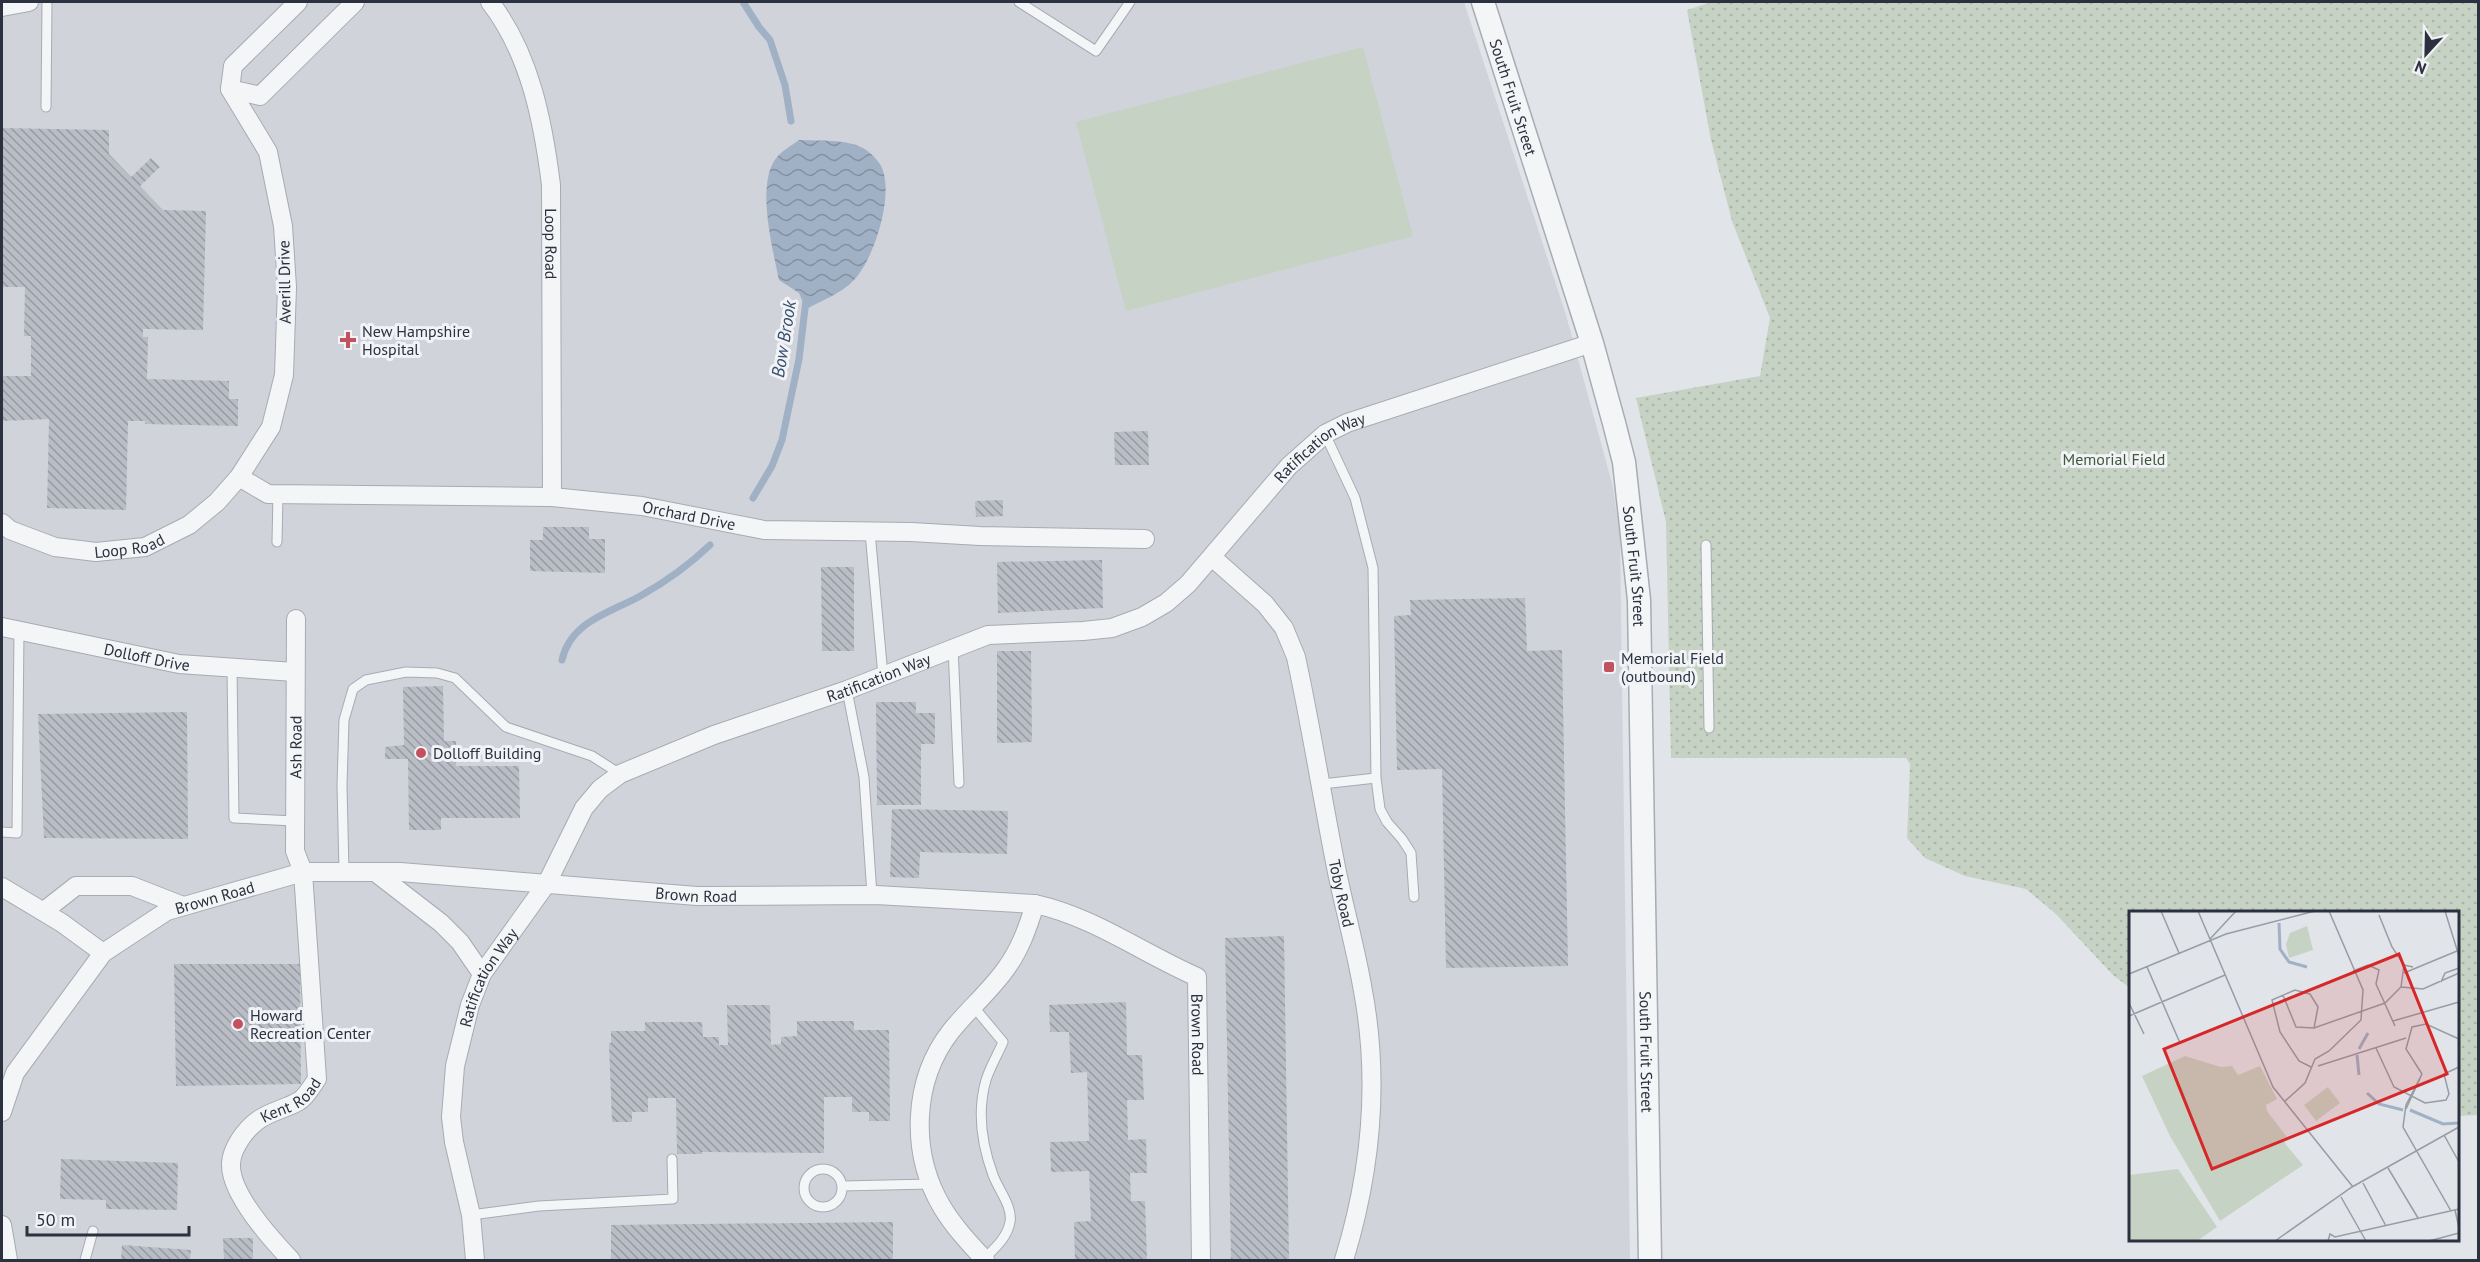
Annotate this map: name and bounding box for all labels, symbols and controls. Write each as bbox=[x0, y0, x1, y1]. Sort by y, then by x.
north arrow bbox=[2396, 24, 2456, 84]
street label: South Fruit Street bbox=[1485, 36, 1542, 159]
text: N bbox=[2412, 57, 2429, 79]
street label: Loop Road bbox=[541, 208, 561, 279]
street label: Averill Drive bbox=[273, 240, 295, 324]
water label: Bow Brook bbox=[766, 298, 801, 379]
place label: New Hampshire Hospital bbox=[362, 321, 470, 359]
marker: New Hampshire Hospital bbox=[339, 331, 357, 349]
street label: Ratification Way bbox=[1269, 408, 1368, 487]
park label: Memorial Field bbox=[2063, 449, 2165, 469]
street label: Orchard Drive bbox=[641, 496, 737, 534]
street label: South Fruit Street bbox=[1619, 505, 1649, 627]
street label: Loop Road bbox=[93, 529, 168, 562]
street label: Dolloff Drive bbox=[102, 639, 190, 675]
street label: Ratification Way bbox=[824, 648, 934, 706]
place label: Memorial Field (outbound) bbox=[1621, 648, 1724, 686]
marker: Memorial Field (outbound) bbox=[1602, 660, 1616, 674]
street label: Ash Road bbox=[285, 716, 306, 779]
place label: Dolloff Building bbox=[433, 743, 541, 763]
marker: Dolloff Building bbox=[414, 746, 428, 760]
street label: Toby Road bbox=[1325, 858, 1359, 929]
street label: Brown Road bbox=[172, 876, 257, 918]
street label: Brown Road bbox=[654, 883, 737, 906]
inset map bbox=[2129, 911, 2459, 1241]
street label: Ratification Way bbox=[455, 923, 522, 1029]
street label: South Fruit Street bbox=[1636, 991, 1658, 1113]
street label: Brown Road bbox=[1187, 994, 1208, 1076]
place label: Howard Recreation Center bbox=[250, 1005, 372, 1043]
marker: Howard Recreation Center bbox=[231, 1017, 245, 1031]
street label: Kent Road bbox=[257, 1074, 325, 1127]
scale bar bbox=[27, 1199, 189, 1237]
text: 50 m bbox=[36, 1208, 75, 1231]

